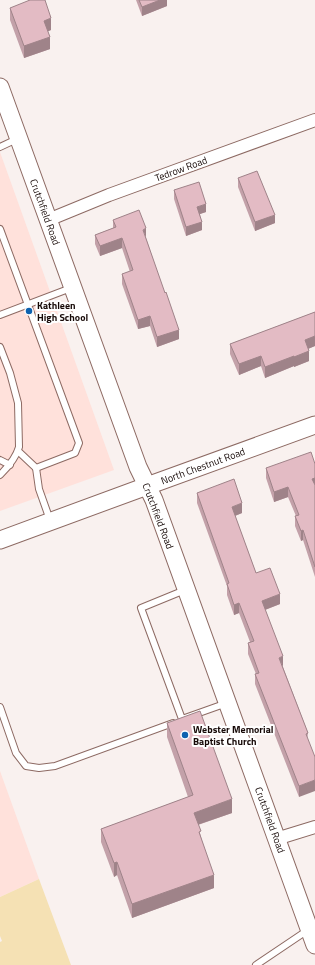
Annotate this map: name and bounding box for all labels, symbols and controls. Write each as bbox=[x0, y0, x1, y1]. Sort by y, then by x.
street label: Tedrow Road bbox=[153, 153, 209, 185]
street label: Crutchfield Road bbox=[26, 177, 64, 247]
place label: Kathleen High School bbox=[37, 298, 88, 325]
marker: Kathleen High School bbox=[24, 306, 34, 316]
street label: North Chestnut Road bbox=[159, 444, 247, 488]
street label: Crutchfield Road bbox=[139, 481, 177, 551]
place label: Webster Memorial Baptist Church bbox=[193, 722, 274, 749]
marker: Webster Memorial Baptist Church bbox=[180, 730, 190, 740]
street label: Crutchfield Road bbox=[251, 785, 289, 855]

